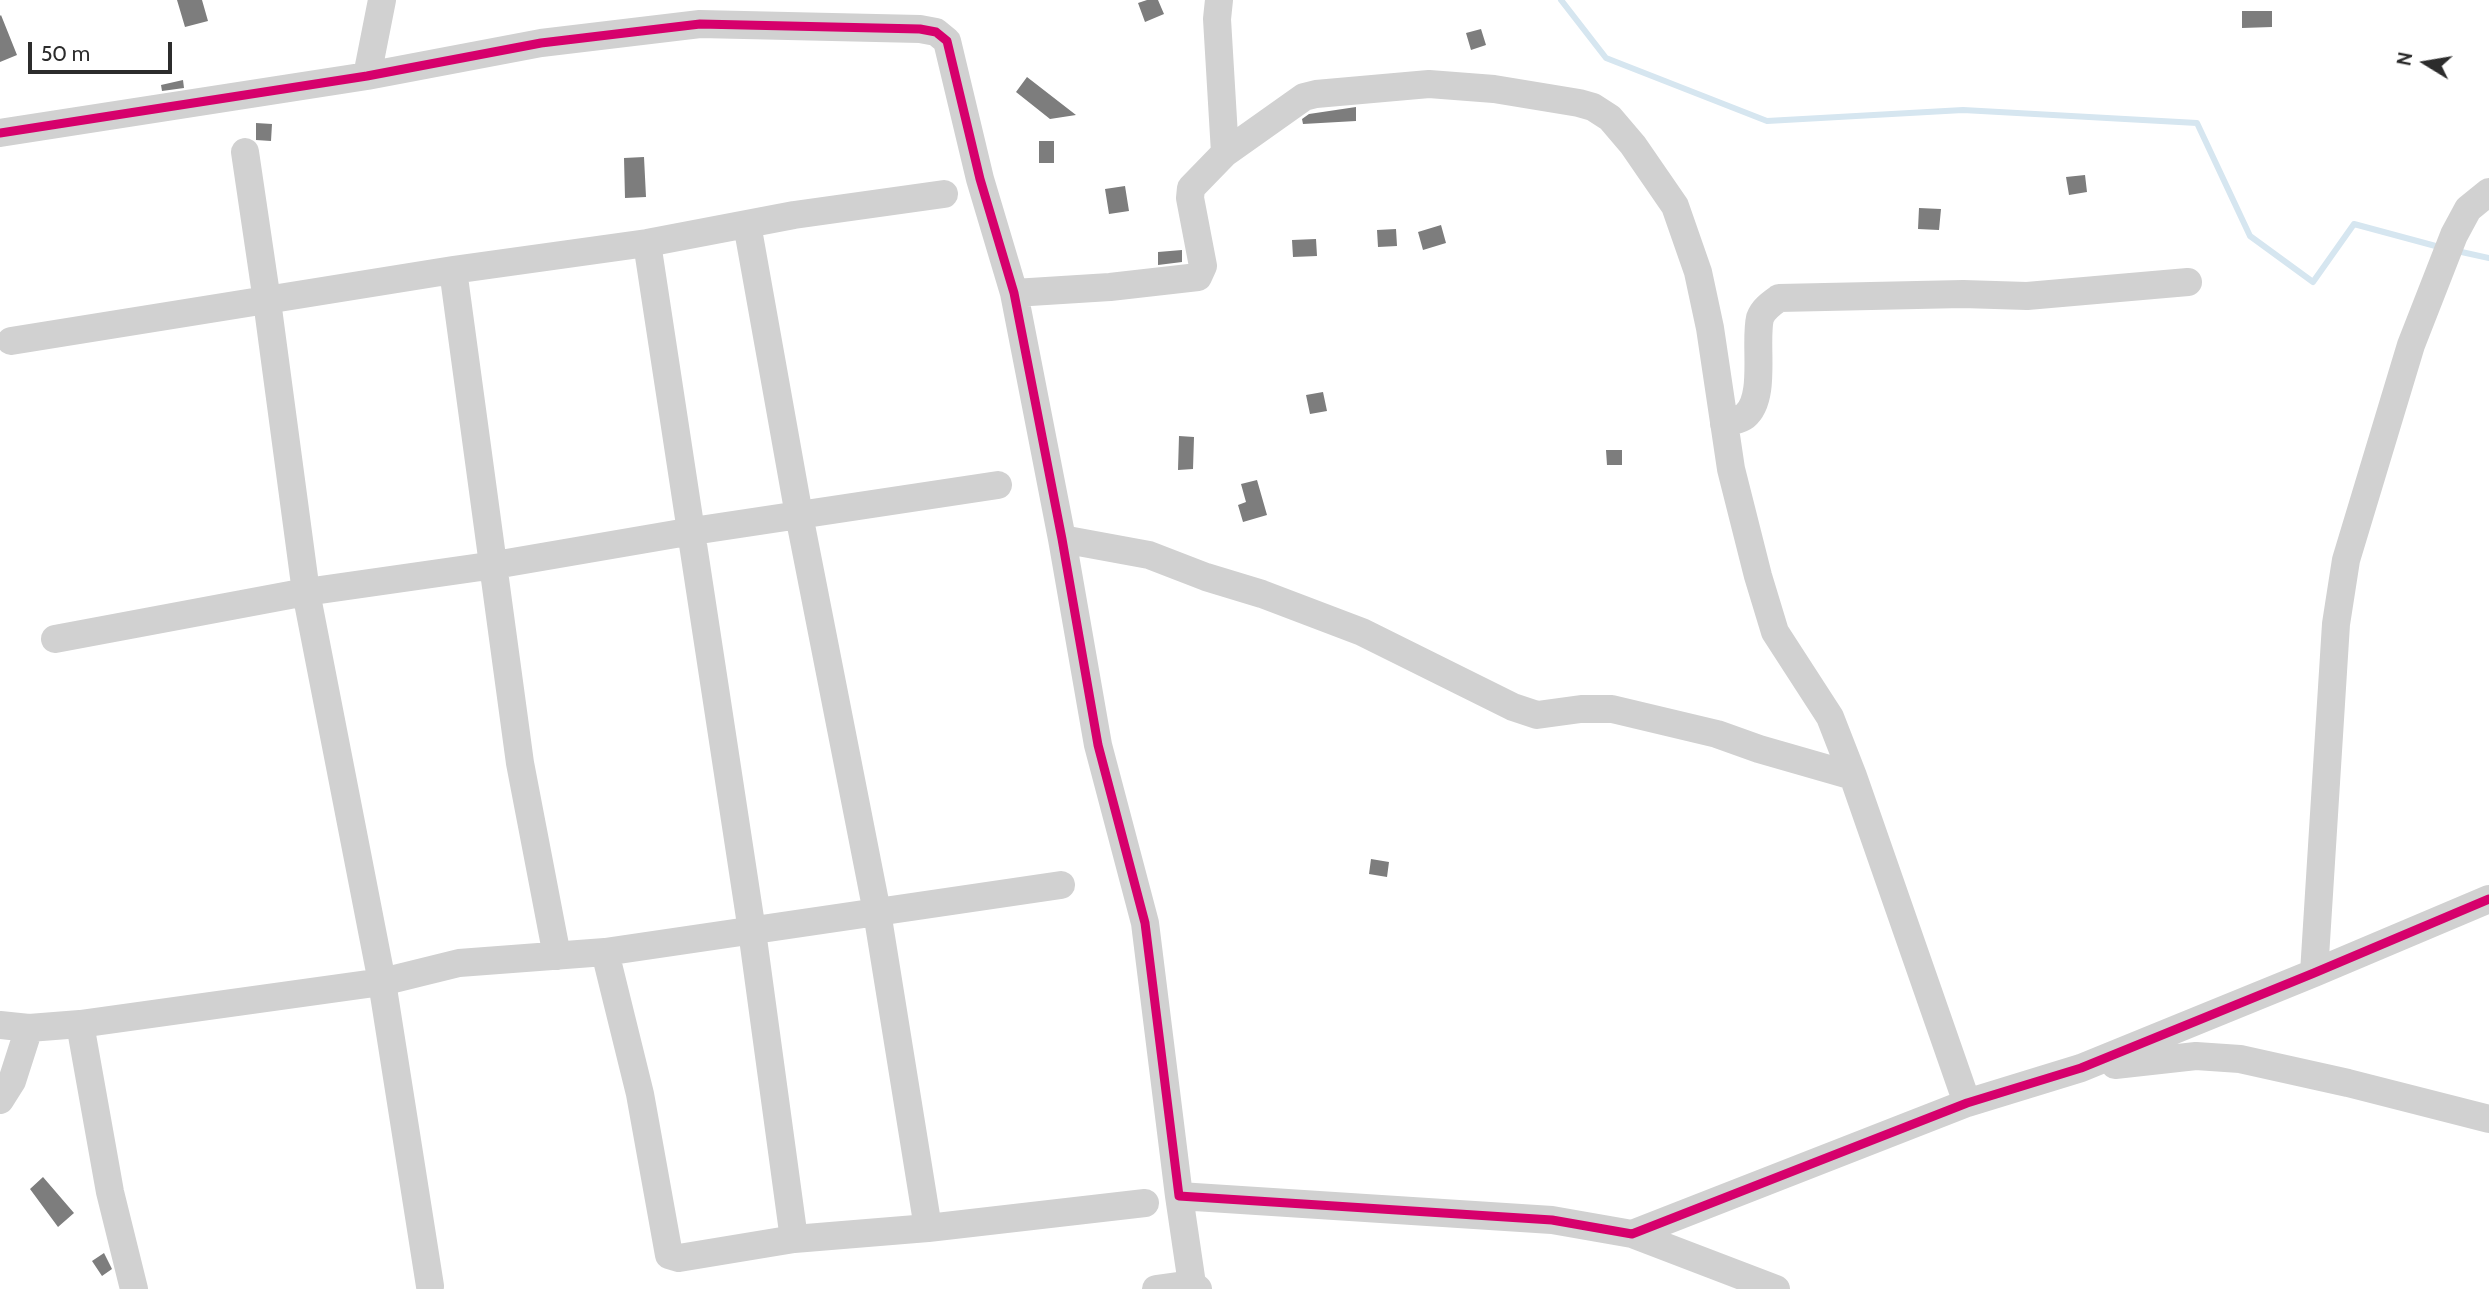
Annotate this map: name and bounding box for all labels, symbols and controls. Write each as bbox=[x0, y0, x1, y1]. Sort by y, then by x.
scale bar bbox=[32, 28, 175, 72]
north arrow bbox=[2391, 28, 2461, 98]
text: 50 m bbox=[41, 41, 90, 66]
text: N bbox=[2392, 50, 2417, 68]

